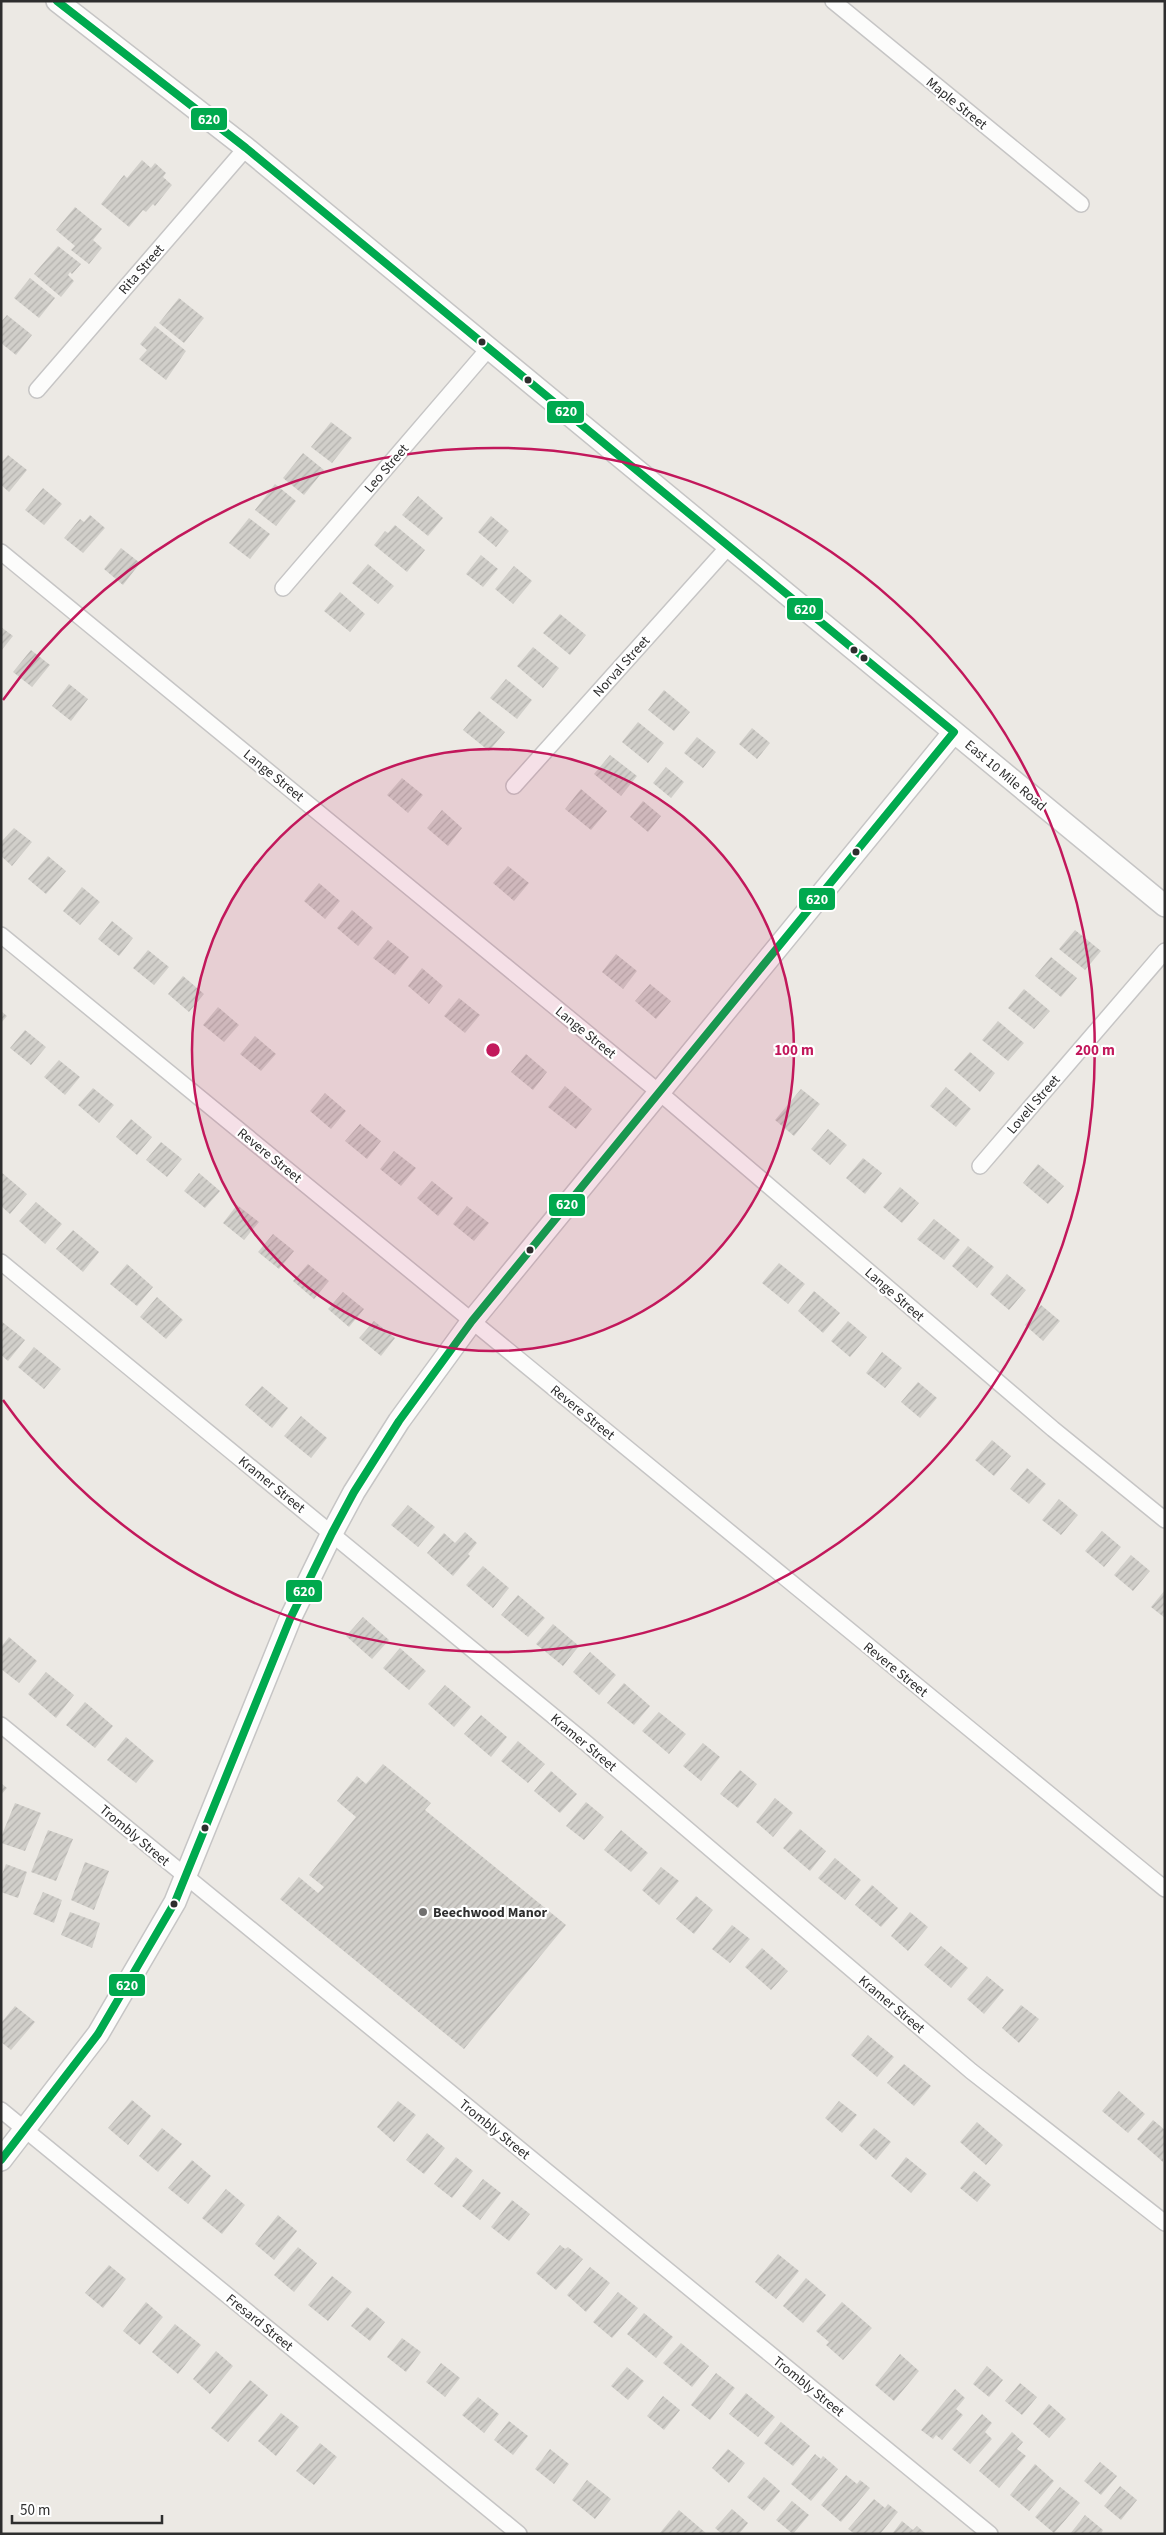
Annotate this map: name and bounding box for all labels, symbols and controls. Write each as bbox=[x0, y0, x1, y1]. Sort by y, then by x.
street label: Maple Street bbox=[922, 73, 991, 135]
line badge: 620 bbox=[190, 107, 228, 131]
text: 620 bbox=[198, 110, 220, 130]
street label: Rita Street bbox=[114, 240, 169, 299]
unlabelled marker bbox=[477, 337, 487, 347]
unlabelled marker bbox=[523, 375, 533, 385]
line badge: 620 bbox=[546, 400, 585, 424]
text: 620 bbox=[555, 402, 577, 422]
street label: Leo Street bbox=[360, 440, 414, 497]
line badge: 620 bbox=[786, 597, 824, 621]
text: 620 bbox=[794, 600, 816, 620]
street label: Norval Street bbox=[589, 631, 655, 702]
unlabelled marker bbox=[849, 645, 859, 655]
unlabelled marker bbox=[859, 653, 869, 663]
street label: East 10 Mile Road bbox=[960, 736, 1051, 816]
street label: Lange Street bbox=[239, 745, 308, 807]
unlabelled marker bbox=[851, 847, 861, 857]
line badge: 620 bbox=[798, 887, 836, 911]
text: 620 bbox=[806, 890, 828, 910]
street label: Lange Street bbox=[551, 1002, 620, 1064]
text: 100 m bbox=[774, 1040, 814, 1061]
text: 200 m bbox=[1075, 1040, 1115, 1061]
centre of rings bbox=[484, 1041, 502, 1059]
street label: Lovell Street bbox=[1002, 1070, 1065, 1139]
street label: Revere Street bbox=[233, 1124, 306, 1188]
line badge: 620 bbox=[548, 1193, 586, 1217]
text: 620 bbox=[556, 1195, 578, 1215]
unlabelled marker bbox=[525, 1245, 535, 1255]
street label: Lange Street bbox=[860, 1263, 929, 1326]
street label: Revere Street bbox=[546, 1381, 619, 1445]
street label: Kramer Street bbox=[234, 1452, 309, 1518]
line badge: 620 bbox=[285, 1579, 323, 1603]
text: 620 bbox=[293, 1582, 315, 1602]
street label: Revere Street bbox=[859, 1638, 932, 1702]
street label: Kramer Street bbox=[546, 1709, 621, 1777]
street label: Trombly Street bbox=[95, 1800, 174, 1871]
unlabelled marker bbox=[200, 1823, 210, 1833]
unlabelled marker bbox=[169, 1899, 179, 1909]
place label: Beechwood Manor bbox=[433, 1903, 547, 1923]
marker: Beechwood Manor bbox=[417, 1906, 429, 1918]
street label: Kramer Street bbox=[854, 1971, 929, 2039]
line badge: 620 bbox=[108, 1973, 146, 1997]
text: 620 bbox=[116, 1976, 138, 1996]
street label: Trombly Street bbox=[454, 2095, 534, 2165]
street label: Fresard Street bbox=[221, 2289, 298, 2356]
street label: Trombly Street bbox=[768, 2352, 848, 2422]
scale bar bbox=[12, 2492, 162, 2524]
text: 50 m bbox=[20, 2500, 50, 2521]

